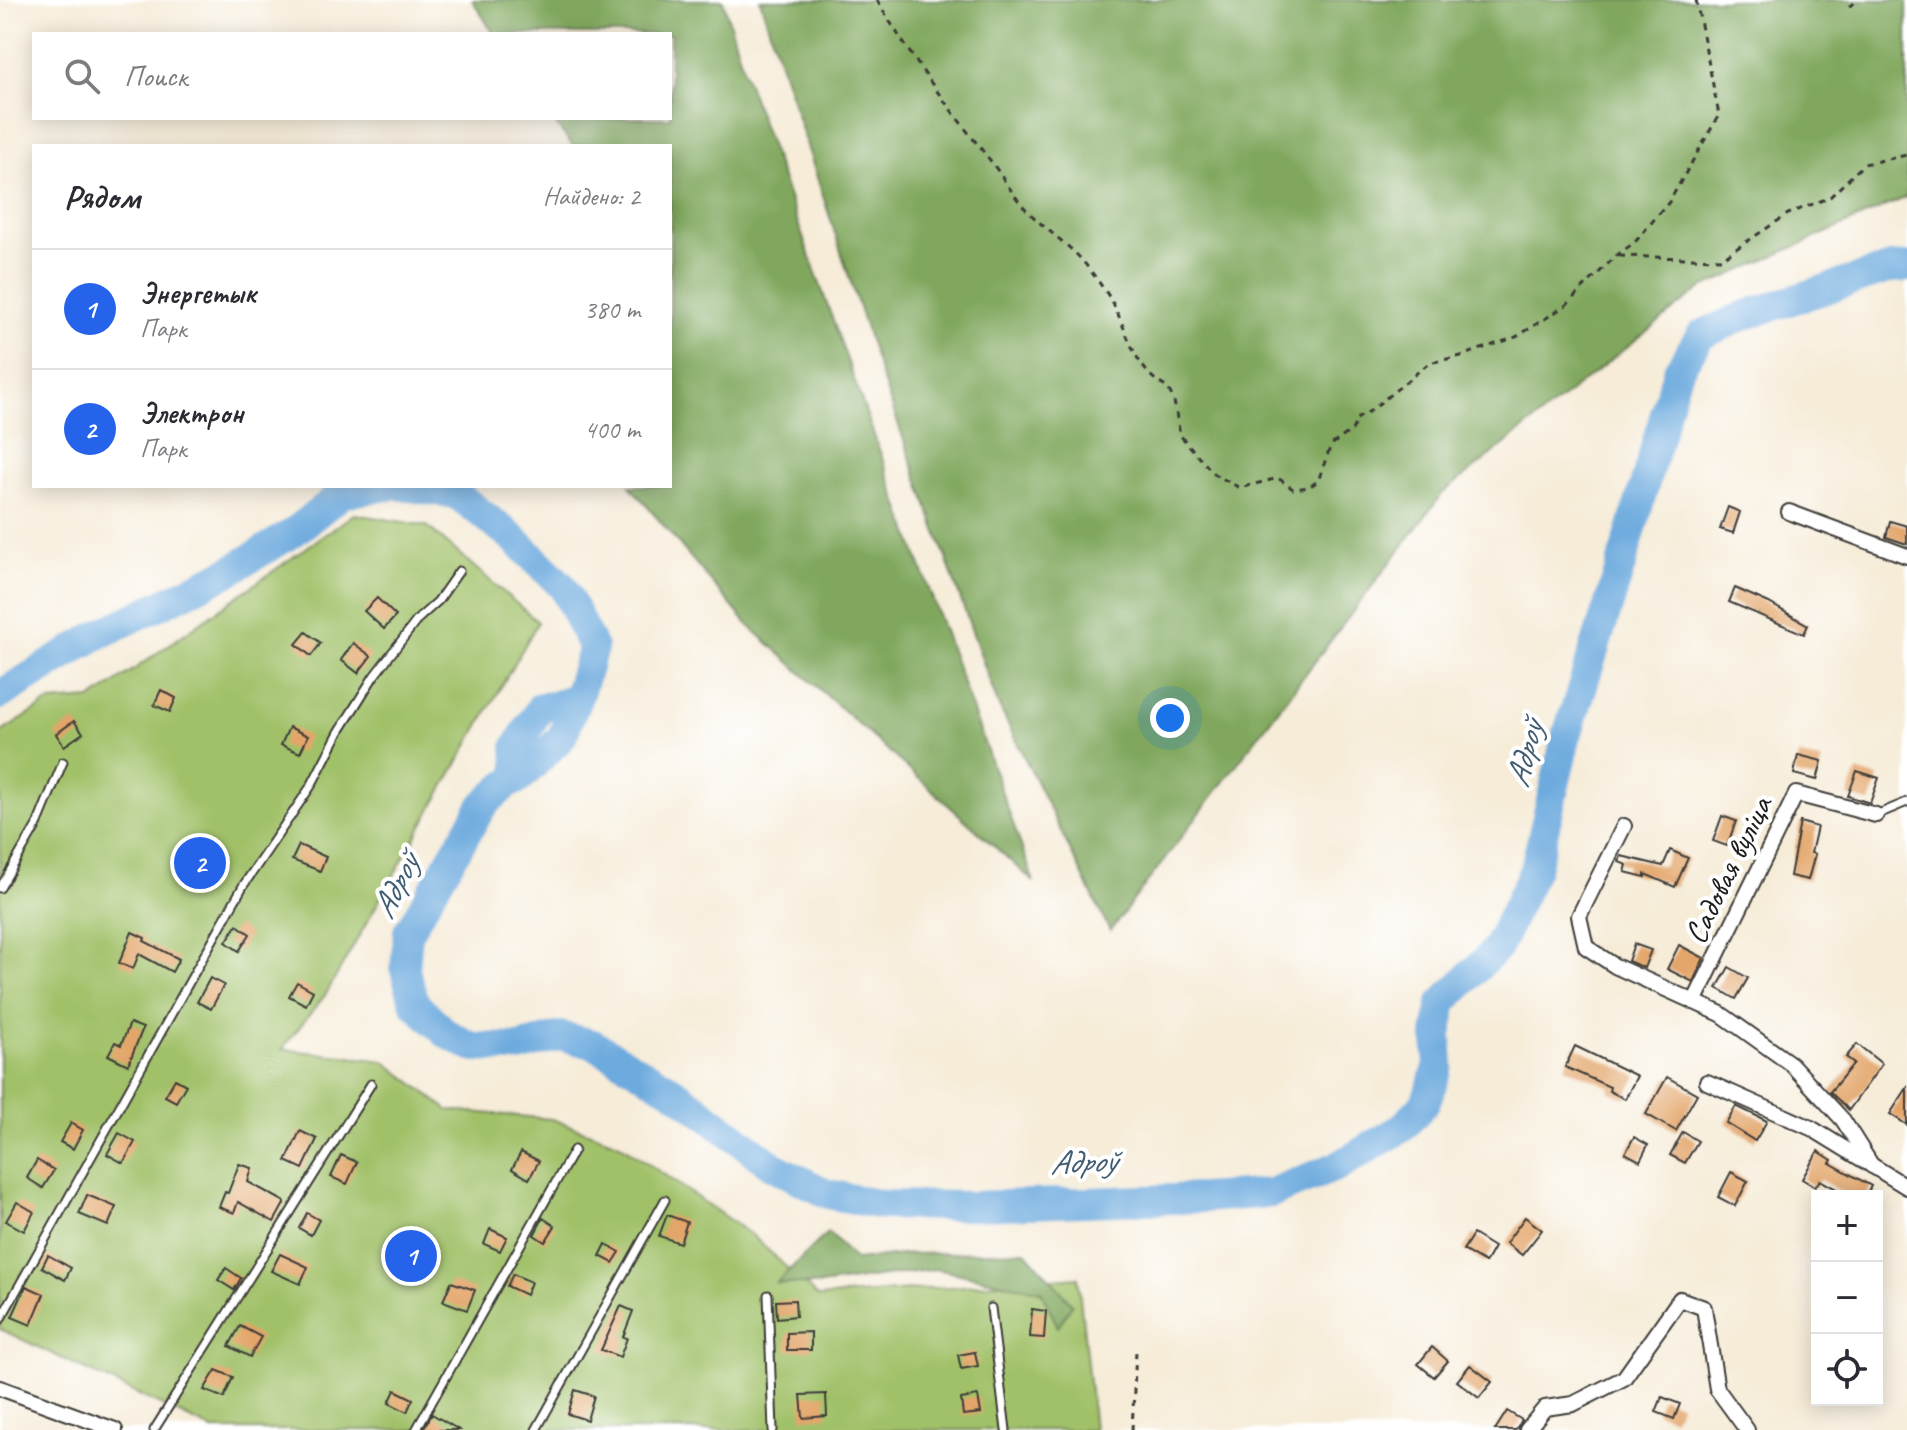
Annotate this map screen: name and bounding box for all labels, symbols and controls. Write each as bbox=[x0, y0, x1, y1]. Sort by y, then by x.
search box bbox=[32, 32, 672, 120]
icon: search bbox=[60, 54, 104, 98]
text: Поиск bbox=[124, 57, 187, 95]
text: Рядом bbox=[64, 175, 140, 218]
text: Найдено: 2 bbox=[543, 180, 640, 213]
text: Энергетык bbox=[140, 274, 256, 312]
text: 1 bbox=[84, 293, 96, 326]
text: 380 m bbox=[584, 293, 640, 326]
text: Парк bbox=[140, 312, 186, 345]
text: Электрон bbox=[140, 394, 243, 432]
text: 2 bbox=[84, 413, 96, 446]
text: 400 m bbox=[584, 413, 640, 446]
text: Парк bbox=[140, 432, 186, 465]
your location bbox=[1150, 698, 1190, 738]
water label: Адроў bbox=[1495, 709, 1555, 791]
street label: Садовая вуліца bbox=[1675, 788, 1782, 950]
pin: 2 bbox=[174, 833, 226, 893]
water label: Адроў bbox=[361, 840, 432, 925]
water label: Адроў bbox=[1049, 1138, 1125, 1184]
map controls bbox=[1811, 1190, 1883, 1406]
button: + bbox=[1811, 1190, 1883, 1262]
pin: 1 bbox=[385, 1226, 437, 1286]
button: − bbox=[1811, 1262, 1883, 1334]
button: locate bbox=[1811, 1334, 1883, 1406]

